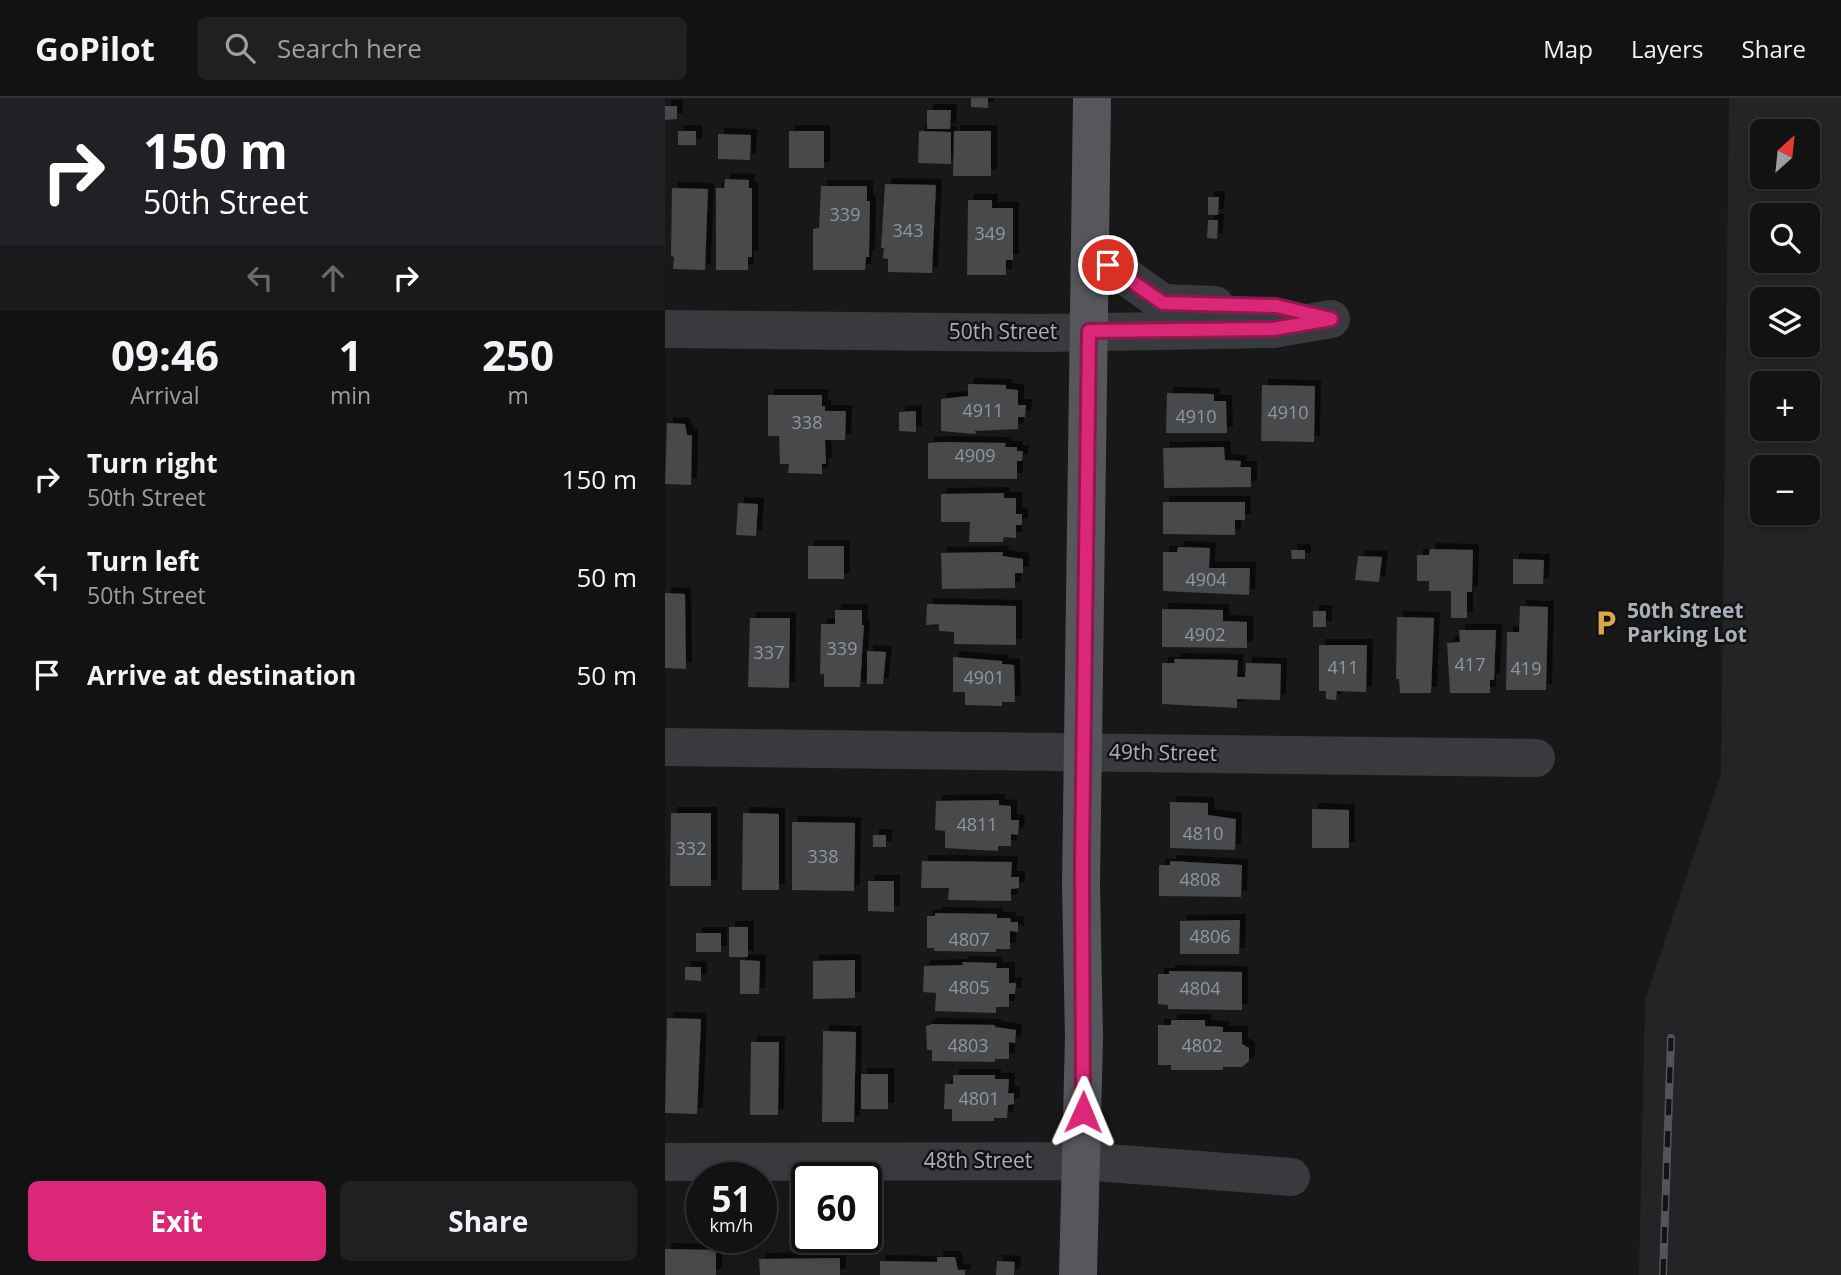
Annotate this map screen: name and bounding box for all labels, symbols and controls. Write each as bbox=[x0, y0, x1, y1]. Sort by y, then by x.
search box bbox=[197, 17, 687, 80]
text: GoPilot bbox=[35, 26, 155, 71]
icon: search bbox=[221, 29, 259, 67]
text: Search here bbox=[277, 30, 422, 66]
text: Map bbox=[1543, 32, 1593, 65]
text: Layers bbox=[1631, 32, 1704, 65]
text: Share bbox=[1742, 32, 1806, 65]
text: 150 m bbox=[143, 117, 288, 183]
north arrow bbox=[1750, 119, 1820, 189]
map controls bbox=[1750, 119, 1820, 525]
icon: right bbox=[28, 126, 119, 217]
text: 50th Street bbox=[143, 180, 308, 223]
house number: 339 bbox=[830, 202, 860, 226]
button: search bbox=[1750, 203, 1820, 273]
house number: 343 bbox=[893, 218, 923, 242]
house number: 349 bbox=[975, 221, 1005, 245]
pin bbox=[1078, 235, 1138, 295]
icon: arrive bbox=[1089, 246, 1127, 284]
icon: left bbox=[241, 259, 279, 297]
icon: ahead bbox=[314, 259, 352, 297]
icon: right bbox=[387, 259, 425, 297]
button: layers bbox=[1750, 287, 1820, 357]
street label: 50th Street bbox=[949, 317, 1057, 345]
text: 09:46 bbox=[111, 326, 219, 383]
text: 1 bbox=[338, 326, 363, 383]
text: 250 bbox=[482, 326, 554, 383]
button: + bbox=[1750, 371, 1820, 441]
text: Arrival bbox=[130, 379, 200, 411]
text: min bbox=[330, 379, 371, 411]
text: m bbox=[507, 379, 529, 411]
house number: 4911 bbox=[962, 398, 1004, 422]
house number: 4910 bbox=[1267, 400, 1309, 424]
house number: 4910 bbox=[1175, 404, 1217, 428]
house number: 338 bbox=[792, 410, 822, 434]
house number: 4909 bbox=[954, 443, 996, 467]
text: Turn right bbox=[87, 445, 218, 481]
button: − bbox=[1750, 455, 1820, 525]
icon: right bbox=[28, 460, 66, 498]
text: 150 m bbox=[562, 461, 637, 497]
text: 50th Street bbox=[87, 481, 206, 513]
text: Turn left bbox=[87, 543, 199, 579]
icon: left bbox=[28, 558, 66, 596]
text: 50 m bbox=[576, 559, 637, 595]
house number: 4904 bbox=[1185, 567, 1227, 591]
text: 50th Street bbox=[87, 579, 206, 611]
place label: 50th Street Parking Lot bbox=[1627, 596, 1747, 648]
parking icon: 50th Street Parking Lot bbox=[1591, 608, 1621, 638]
house number: 4902 bbox=[1184, 622, 1226, 646]
house number: 339 bbox=[827, 636, 857, 660]
house number: 337 bbox=[754, 640, 784, 664]
house number: 417 bbox=[1455, 652, 1485, 676]
house number: 411 bbox=[1328, 655, 1358, 679]
icon: arrive bbox=[28, 656, 66, 694]
house number: 419 bbox=[1511, 656, 1541, 680]
text: Arrive at destination bbox=[87, 657, 356, 693]
text: 50 m bbox=[576, 657, 637, 693]
house number: 4901 bbox=[963, 665, 1005, 689]
street label: 49th Street bbox=[1109, 737, 1218, 767]
house number: 4811 bbox=[956, 812, 998, 836]
house number: 4810 bbox=[1182, 821, 1224, 845]
house number: 332 bbox=[676, 836, 706, 860]
house number: 338 bbox=[808, 844, 838, 868]
house number: 4808 bbox=[1179, 867, 1221, 891]
house number: 4806 bbox=[1189, 924, 1231, 948]
house number: 4807 bbox=[948, 927, 990, 951]
house number: 4805 bbox=[948, 975, 990, 999]
house number: 4804 bbox=[1179, 976, 1221, 1000]
house number: 4803 bbox=[947, 1033, 989, 1057]
house number: 4802 bbox=[1181, 1033, 1223, 1057]
position arrow bbox=[1046, 1075, 1120, 1149]
house number: 4801 bbox=[958, 1086, 1000, 1110]
street label: 48th Street bbox=[924, 1146, 1032, 1174]
speed limit sign: 60 bbox=[791, 1162, 882, 1253]
text: 51 bbox=[711, 1175, 752, 1222]
button: Exit bbox=[28, 1181, 326, 1261]
button: Share bbox=[340, 1181, 637, 1261]
text: km/h bbox=[710, 1213, 753, 1237]

